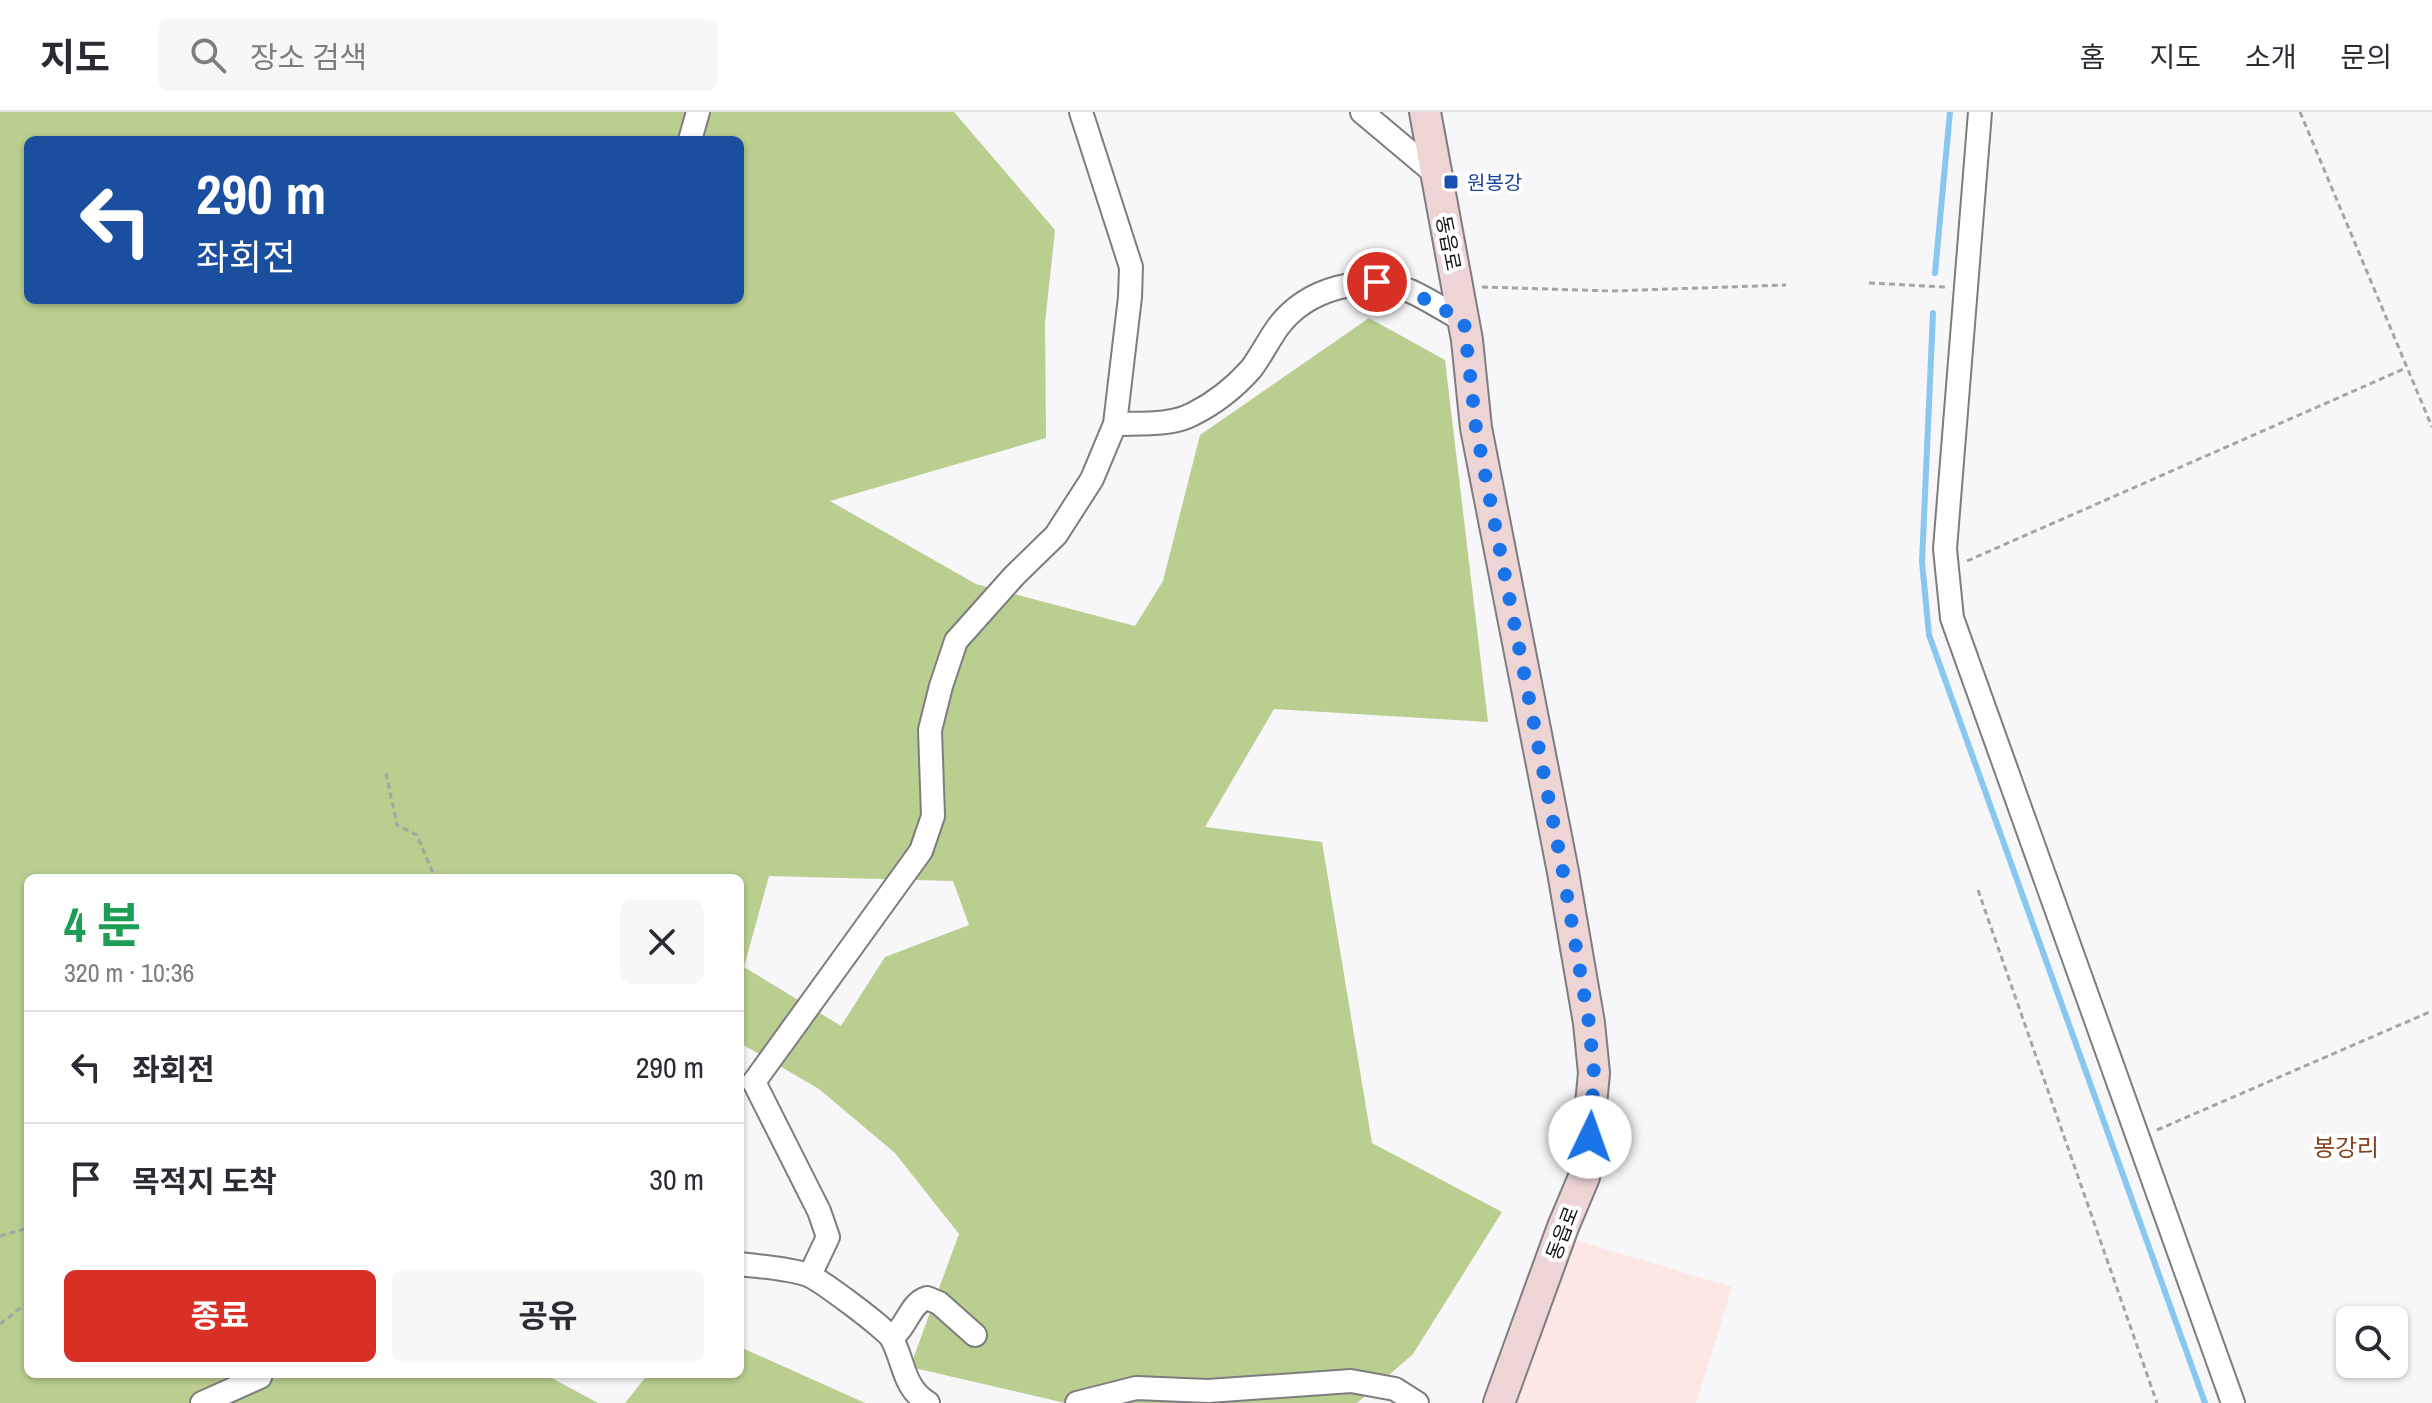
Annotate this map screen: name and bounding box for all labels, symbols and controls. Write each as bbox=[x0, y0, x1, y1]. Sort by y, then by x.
search box bbox=[158, 19, 718, 91]
text: 지도 bbox=[40, 32, 110, 83]
icon: search bbox=[186, 33, 230, 77]
text: 장소 검색 bbox=[250, 37, 367, 77]
text: 홈 bbox=[2080, 38, 2105, 76]
text: 지도 bbox=[2149, 38, 2201, 76]
text: 소개 bbox=[2245, 38, 2296, 76]
text: 문의 bbox=[2340, 38, 2392, 76]
text: 290 m bbox=[196, 156, 326, 231]
icon: left bbox=[64, 168, 168, 272]
place label: 원봉강 bbox=[1467, 169, 1522, 196]
marker: 원봉강 bbox=[1442, 173, 1460, 191]
street label: 동읍로 bbox=[1430, 213, 1468, 273]
text: 좌회전 bbox=[196, 233, 295, 281]
pin bbox=[1343, 248, 1411, 316]
icon: arrive bbox=[1355, 260, 1399, 304]
text: 4 분 bbox=[64, 892, 141, 957]
button: close bbox=[620, 900, 704, 984]
text: 320 m · 10:36 bbox=[64, 955, 194, 990]
icon: left bbox=[64, 1045, 108, 1089]
text: 290 m bbox=[636, 1047, 704, 1087]
text: 좌회전 bbox=[132, 1049, 215, 1089]
position arrow bbox=[1548, 1095, 1632, 1179]
district label: 봉강리 bbox=[2313, 1131, 2379, 1163]
icon: arrive bbox=[64, 1157, 108, 1201]
text: 30 m bbox=[649, 1159, 704, 1199]
text: 목적지 도착 bbox=[132, 1161, 277, 1201]
street label: 동읍로 bbox=[1540, 1202, 1584, 1264]
button: 종료 bbox=[64, 1270, 376, 1362]
button: 공유 bbox=[392, 1270, 704, 1362]
map controls bbox=[2336, 1306, 2408, 1378]
button: search bbox=[2336, 1306, 2408, 1378]

